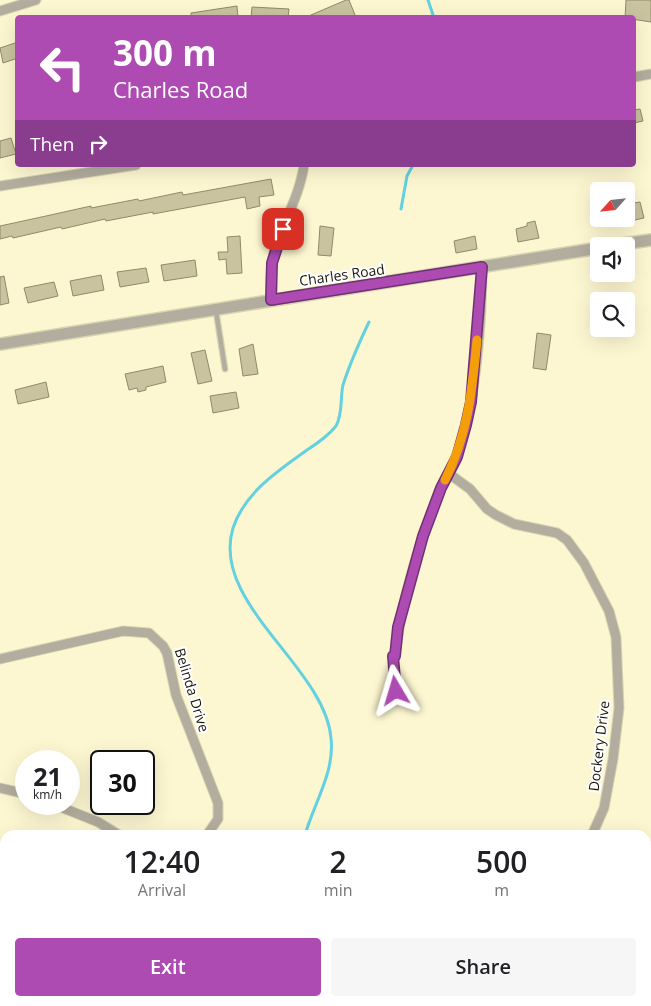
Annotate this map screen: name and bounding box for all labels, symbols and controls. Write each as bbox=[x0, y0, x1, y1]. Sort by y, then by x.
text: 300 m bbox=[113, 29, 217, 76]
icon: left bbox=[30, 35, 95, 100]
text: Charles Road bbox=[113, 74, 248, 104]
icon: right bbox=[84, 130, 112, 158]
text: Then bbox=[30, 131, 74, 157]
north arrow bbox=[590, 182, 635, 228]
map controls bbox=[590, 182, 635, 337]
pin bbox=[262, 208, 304, 250]
icon: arrive bbox=[269, 215, 297, 243]
button: sound bbox=[590, 237, 635, 282]
street label: Charles Road bbox=[298, 259, 386, 290]
button: search bbox=[590, 292, 635, 337]
street label: Belinda Drive bbox=[171, 646, 214, 734]
position arrow bbox=[369, 664, 421, 716]
street label: Dockery Drive bbox=[584, 699, 614, 792]
speed limit sign: 30 bbox=[90, 750, 155, 815]
text: 21 bbox=[33, 759, 62, 793]
text: km/h bbox=[33, 786, 62, 803]
text: 12:40 bbox=[124, 841, 200, 882]
text: 2 bbox=[330, 841, 347, 882]
text: 500 bbox=[476, 841, 527, 882]
text: Arrival bbox=[138, 879, 186, 901]
text: min bbox=[324, 879, 353, 901]
text: m bbox=[494, 879, 509, 901]
button: Exit bbox=[15, 938, 321, 996]
button: Share bbox=[331, 938, 636, 996]

